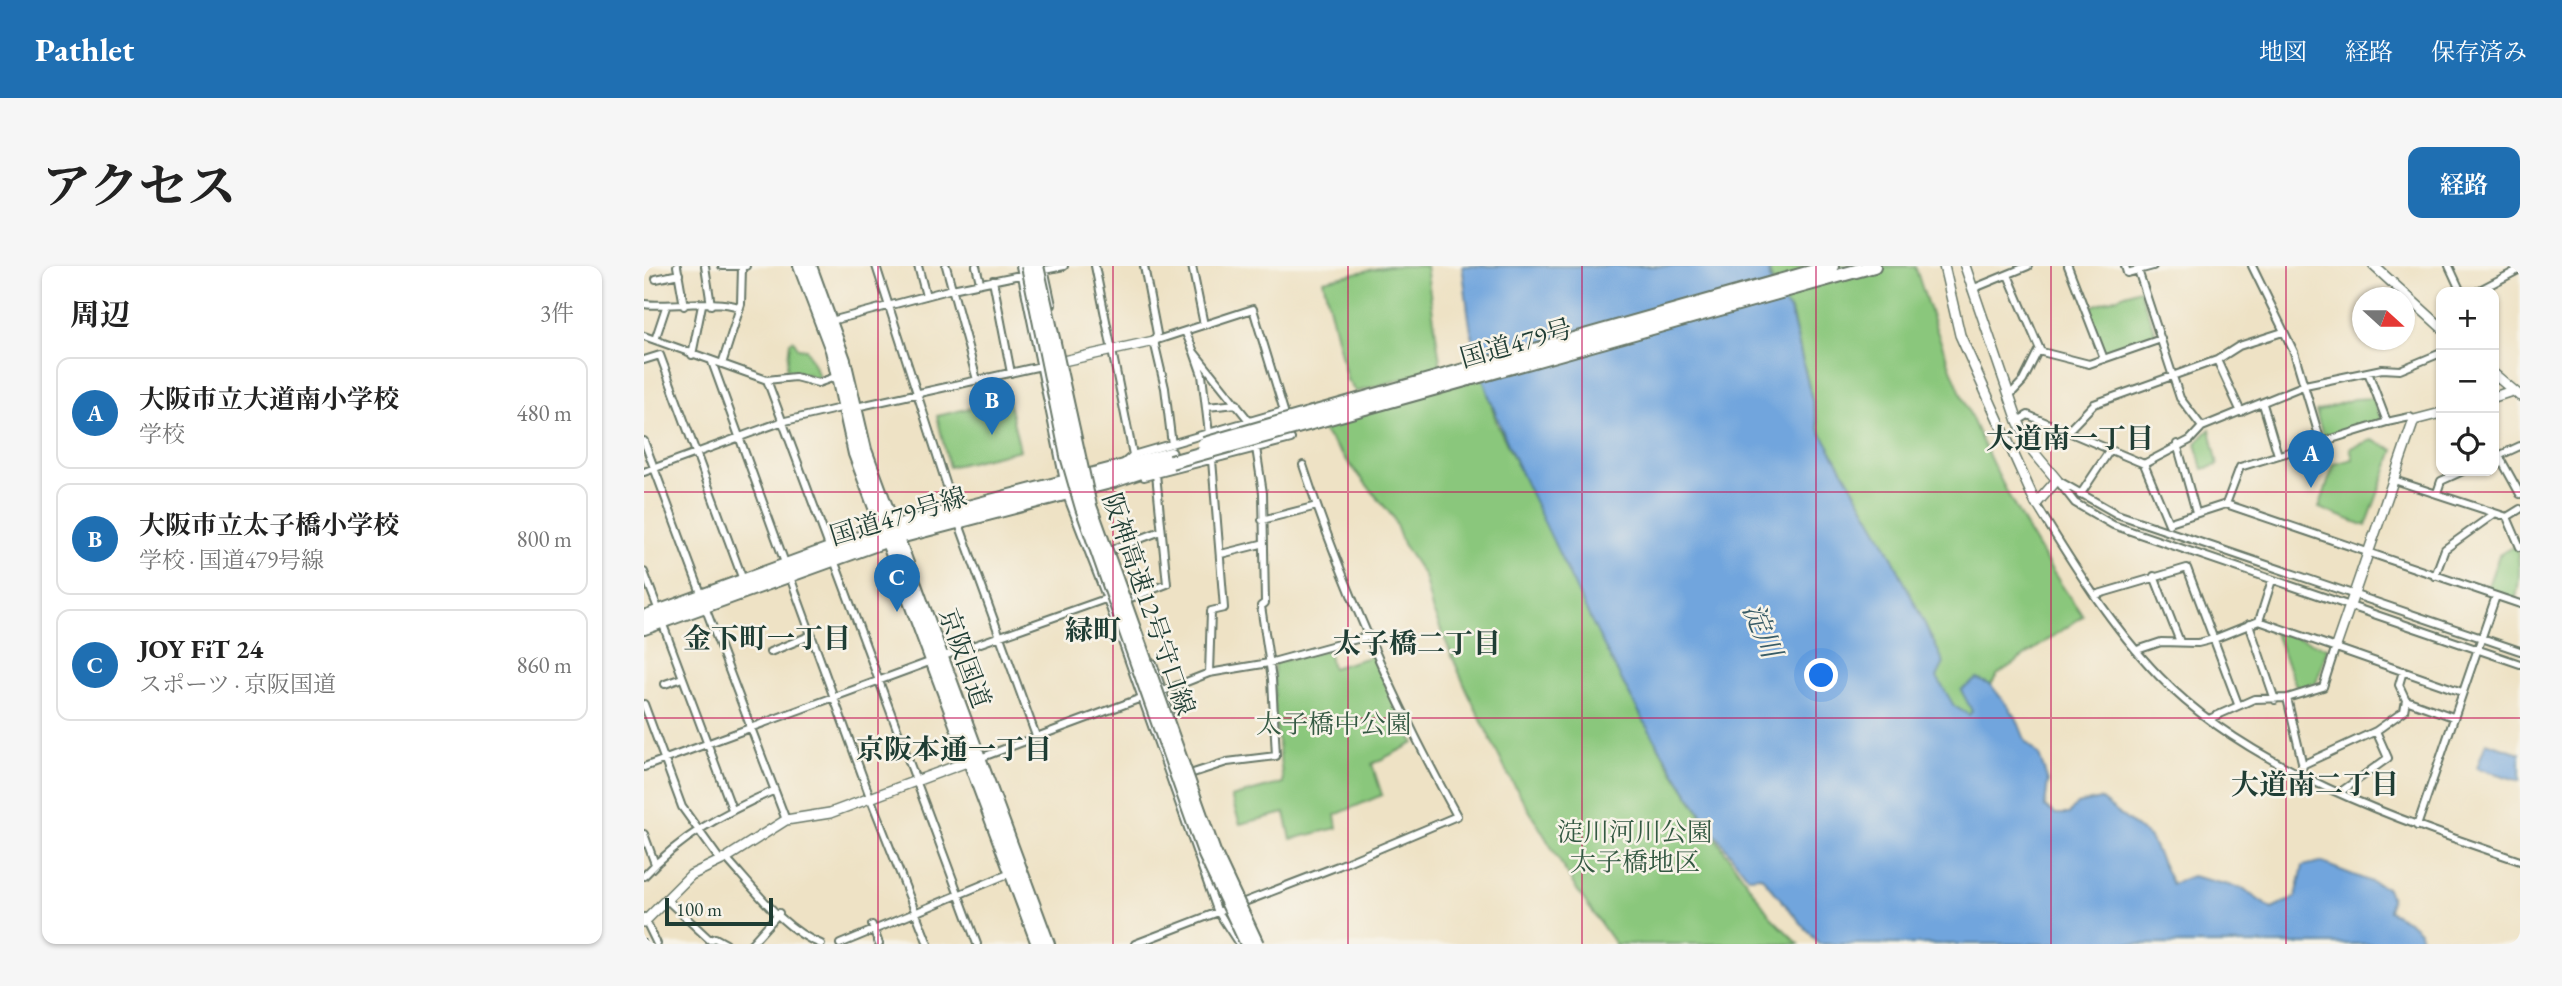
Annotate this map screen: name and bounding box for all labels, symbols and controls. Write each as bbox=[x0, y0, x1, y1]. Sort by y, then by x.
text: Pathlet bbox=[35, 28, 134, 71]
text: 地図 bbox=[2259, 36, 2307, 67]
text: 経路 bbox=[2345, 36, 2393, 67]
text: 保存済み bbox=[2431, 36, 2527, 67]
button: 経路 bbox=[2408, 147, 2520, 218]
text: アクセス bbox=[42, 154, 237, 218]
north arrow bbox=[2352, 287, 2415, 350]
map controls bbox=[2436, 287, 2499, 476]
button: + bbox=[2436, 287, 2499, 350]
text: 周辺 bbox=[70, 295, 130, 334]
text: 3件 bbox=[540, 298, 574, 328]
street label: 国道479号 bbox=[1456, 311, 1576, 375]
button: − bbox=[2436, 350, 2499, 413]
pin: B bbox=[969, 377, 1015, 435]
text: 大阪市立大道南小学校 bbox=[139, 382, 399, 416]
text: A bbox=[87, 398, 103, 428]
text: 480 m bbox=[516, 398, 572, 428]
button: locate bbox=[2436, 413, 2499, 476]
text: 学校 bbox=[139, 419, 185, 449]
district label: 大道南一丁目 bbox=[1986, 420, 2154, 456]
pin: A bbox=[2288, 430, 2334, 488]
street label: 国道479号線 bbox=[825, 479, 971, 553]
street label: 阪神高速12号守口線 bbox=[1095, 488, 1203, 720]
text: 大阪市立太子橋小学校 bbox=[139, 508, 399, 542]
text: B bbox=[88, 524, 102, 554]
text: 800 m bbox=[516, 524, 572, 554]
text: 学校 · 国道479号線 bbox=[139, 545, 324, 575]
pin: C bbox=[874, 554, 920, 612]
water label: 淀川 bbox=[1735, 597, 1792, 666]
street label: 京阪国道 bbox=[931, 603, 999, 713]
district label: 緑町 bbox=[1065, 612, 1121, 648]
district label: 金下町一丁目 bbox=[683, 620, 851, 656]
district label: 太子橋二丁目 bbox=[1333, 625, 1501, 661]
text: JOY FiT 24 bbox=[139, 632, 263, 666]
text: C bbox=[87, 650, 103, 680]
text: 860 m bbox=[516, 650, 572, 680]
your location bbox=[1804, 658, 1838, 692]
text: スポーツ · 京阪国道 bbox=[139, 669, 336, 699]
park label: 太子橋中公園 bbox=[1256, 707, 1412, 741]
district label: 京阪本通一丁目 bbox=[856, 731, 1052, 767]
district label: 大道南二丁目 bbox=[2231, 766, 2399, 802]
park label: 淀川河川公園 太子橋地区 bbox=[1557, 815, 1713, 879]
scale bar bbox=[665, 895, 774, 927]
text: 100 m bbox=[676, 897, 722, 922]

